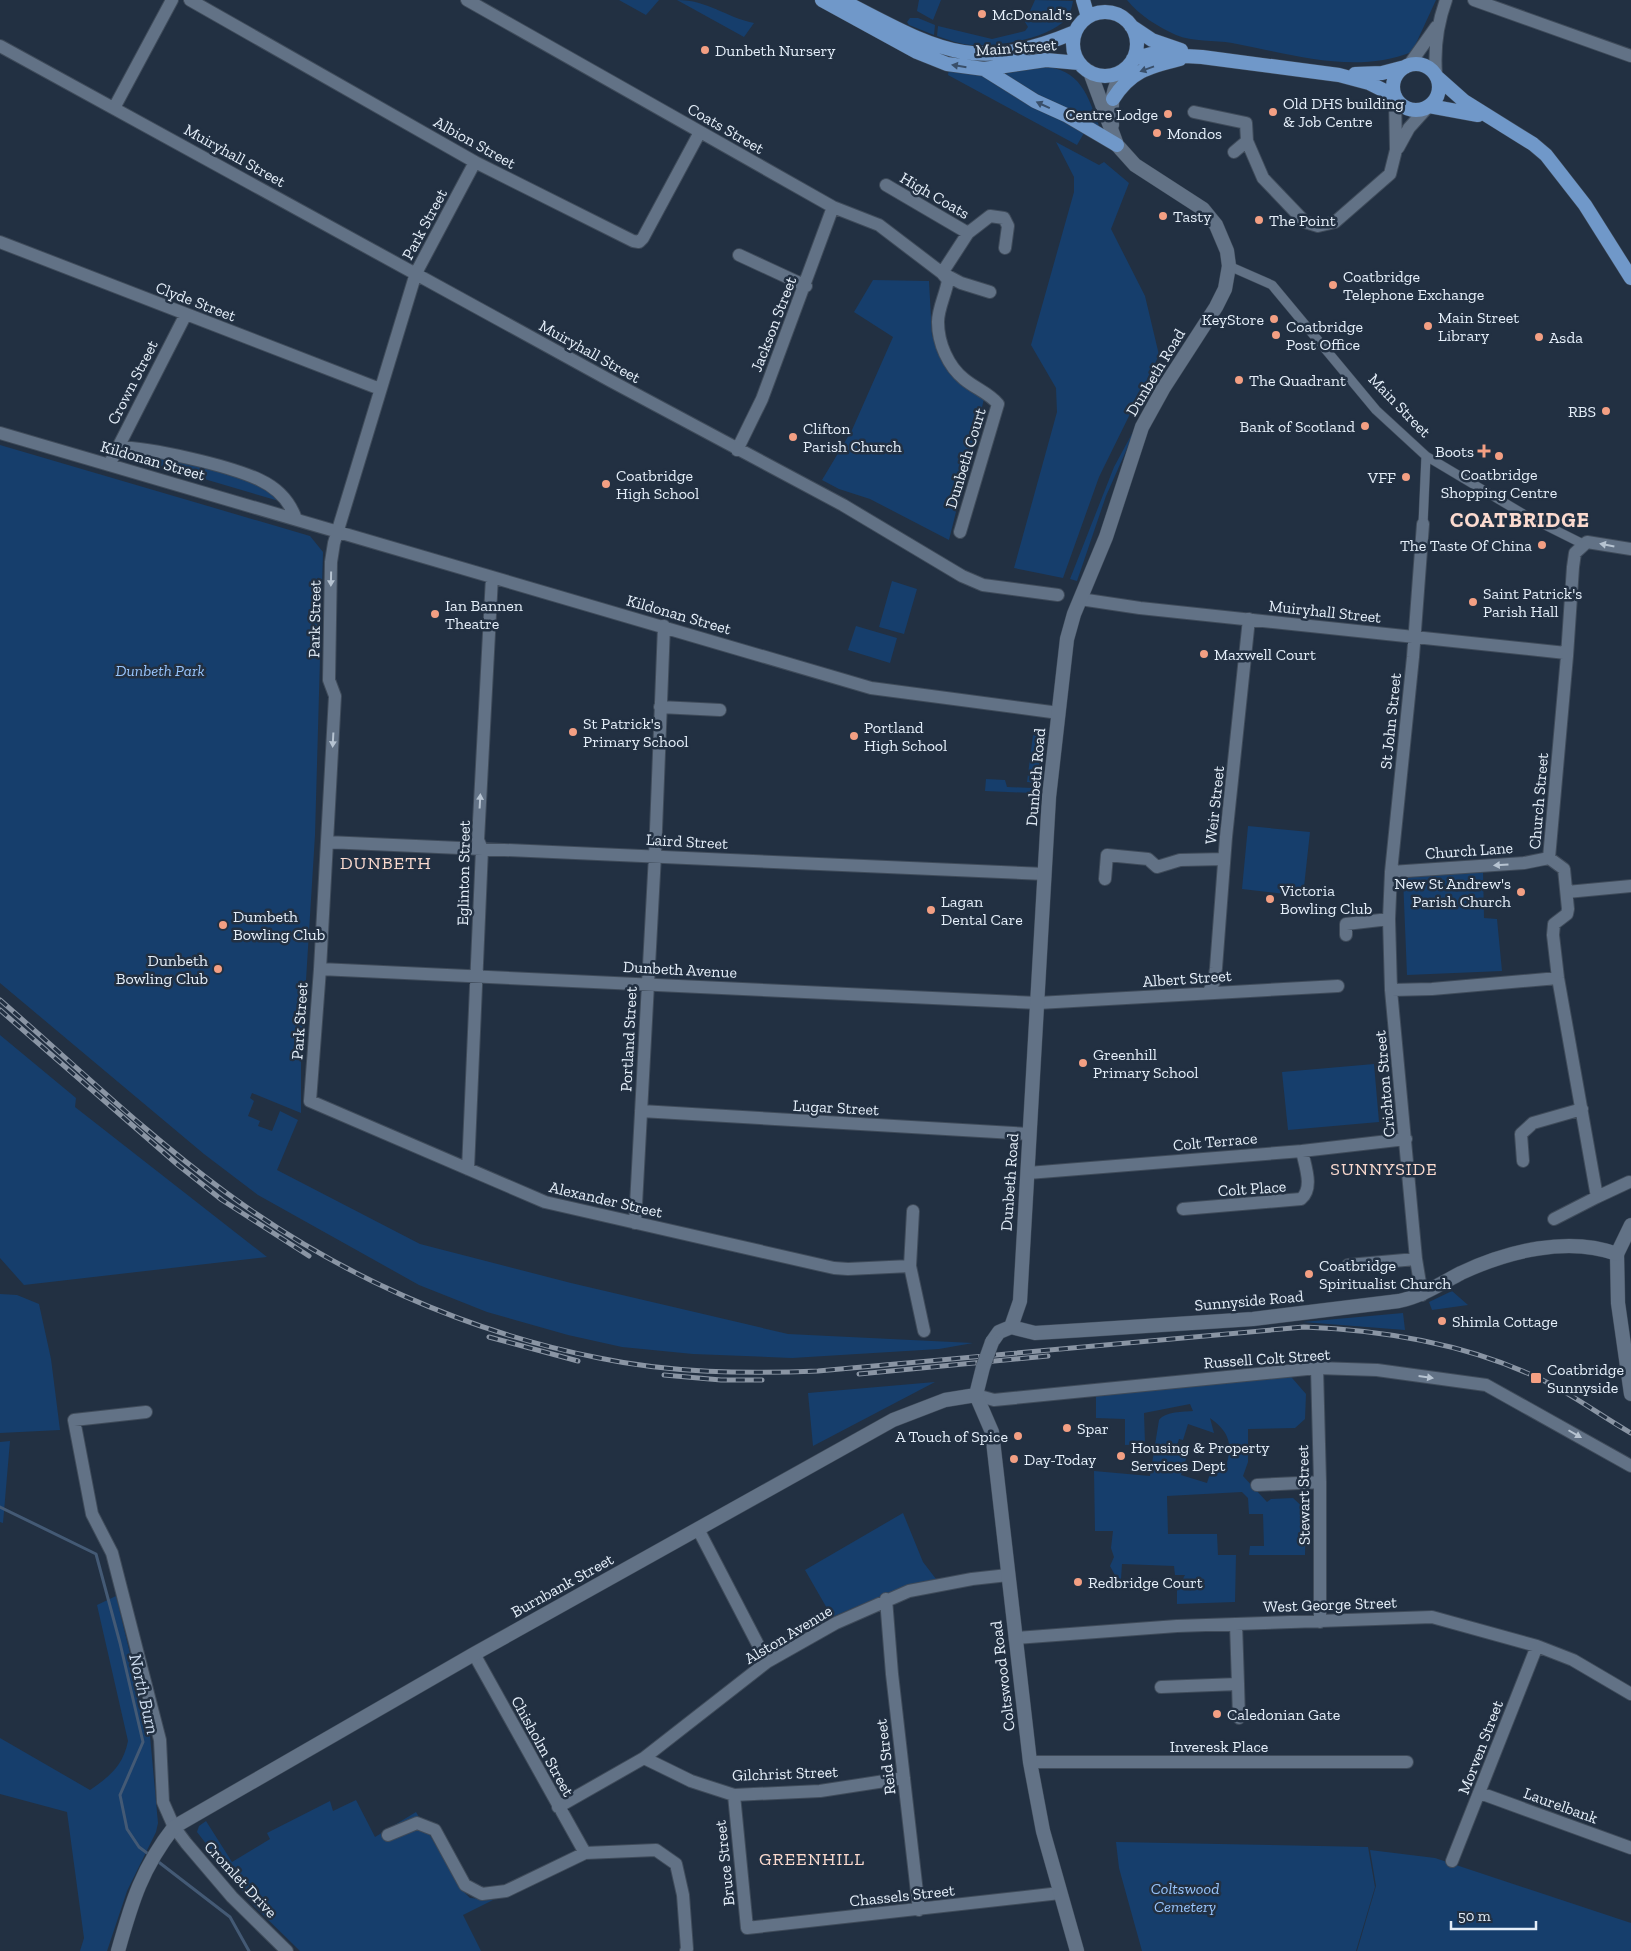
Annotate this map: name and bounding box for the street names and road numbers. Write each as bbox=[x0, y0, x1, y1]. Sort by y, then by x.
street label: Main Street bbox=[975, 35, 1057, 60]
street label: Coats Street bbox=[684, 99, 767, 158]
street label: Albion Street bbox=[430, 112, 519, 173]
street label: Muiryhall Street bbox=[181, 120, 289, 191]
street label: High Coats bbox=[897, 168, 973, 223]
street label: Park Street bbox=[398, 185, 451, 263]
street label: Jackson Street bbox=[747, 274, 800, 374]
street label: Clyde Street bbox=[153, 277, 239, 325]
street label: Muiryhall Street bbox=[536, 316, 644, 387]
street label: Dunbeth Road bbox=[1122, 325, 1189, 419]
street label: Crown Street bbox=[103, 337, 162, 428]
street label: Main Street bbox=[1365, 370, 1435, 441]
street label: Dunbeth Court bbox=[941, 406, 990, 511]
street label: Kildonan Street bbox=[98, 436, 207, 484]
street label: Park Street bbox=[304, 580, 325, 658]
street label: Kildonan Street bbox=[624, 590, 733, 638]
street label: Muiryhall Street bbox=[1268, 596, 1382, 627]
street label: St John Street bbox=[1376, 672, 1405, 770]
street label: Dunbeth Road bbox=[1022, 727, 1049, 827]
street label: Church Street bbox=[1525, 752, 1552, 850]
street label: Weir Street bbox=[1201, 765, 1228, 845]
street label: Eglinton Street bbox=[453, 820, 474, 926]
street label: Laird Street bbox=[645, 830, 729, 853]
street label: Church Lane bbox=[1425, 838, 1514, 863]
street label: Dunbeth Avenue bbox=[623, 957, 737, 982]
street label: Albert Street bbox=[1142, 966, 1232, 991]
street label: Park Street bbox=[287, 982, 312, 1060]
street label: Portland Street bbox=[616, 986, 641, 1092]
street label: Crichton Street bbox=[1370, 1030, 1399, 1138]
street label: Lugar Street bbox=[792, 1096, 880, 1119]
street label: Colt Terrace bbox=[1172, 1128, 1258, 1155]
street label: Dunbeth Road bbox=[997, 1132, 1022, 1232]
street label: Alexander Street bbox=[547, 1177, 664, 1222]
street label: Colt Place bbox=[1217, 1177, 1287, 1200]
street label: Sunnyside Road bbox=[1194, 1286, 1305, 1315]
street label: Russell Colt Street bbox=[1203, 1345, 1331, 1372]
street label: Stewart Street bbox=[1293, 1445, 1314, 1545]
street label: Burnbank Street bbox=[508, 1549, 617, 1621]
street label: West George Street bbox=[1263, 1593, 1397, 1616]
street label: Alston Avenue bbox=[741, 1601, 835, 1668]
street label: Coltswood Road bbox=[986, 1619, 1019, 1732]
street label: Chisholm Street bbox=[507, 1693, 578, 1800]
street label: Morven Street bbox=[1454, 1697, 1507, 1797]
street label: Reid Street bbox=[871, 1718, 900, 1796]
street label: Inveresk Place bbox=[1170, 1737, 1268, 1756]
street label: Gilchrist Street bbox=[732, 1762, 838, 1785]
street label: Laurelbank bbox=[1521, 1783, 1601, 1828]
street label: Bruce Street bbox=[711, 1819, 738, 1907]
street label: Cromlet Drive bbox=[200, 1837, 281, 1922]
street label: Chassels Street bbox=[849, 1881, 956, 1910]

